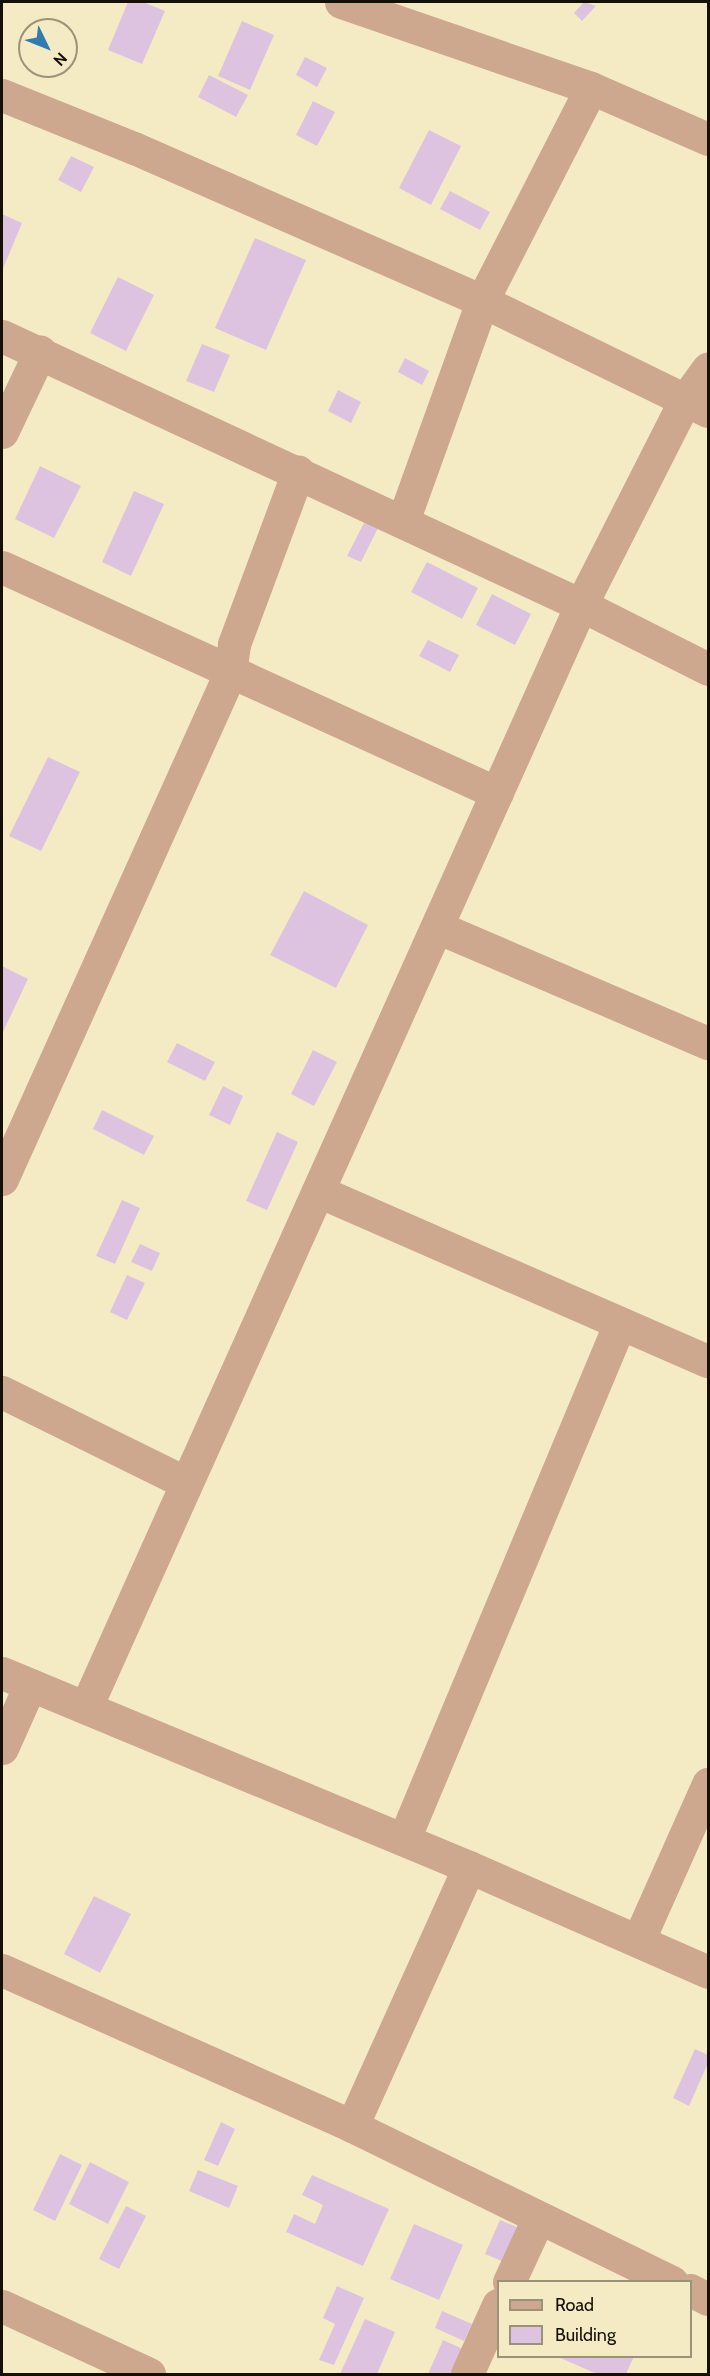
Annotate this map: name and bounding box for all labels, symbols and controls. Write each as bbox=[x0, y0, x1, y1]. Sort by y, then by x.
north arrow bbox=[18, 18, 78, 78]
text: N bbox=[49, 49, 71, 70]
legend bbox=[497, 2280, 692, 2358]
text: Road bbox=[555, 2294, 594, 2316]
text: Building bbox=[555, 2324, 616, 2346]

